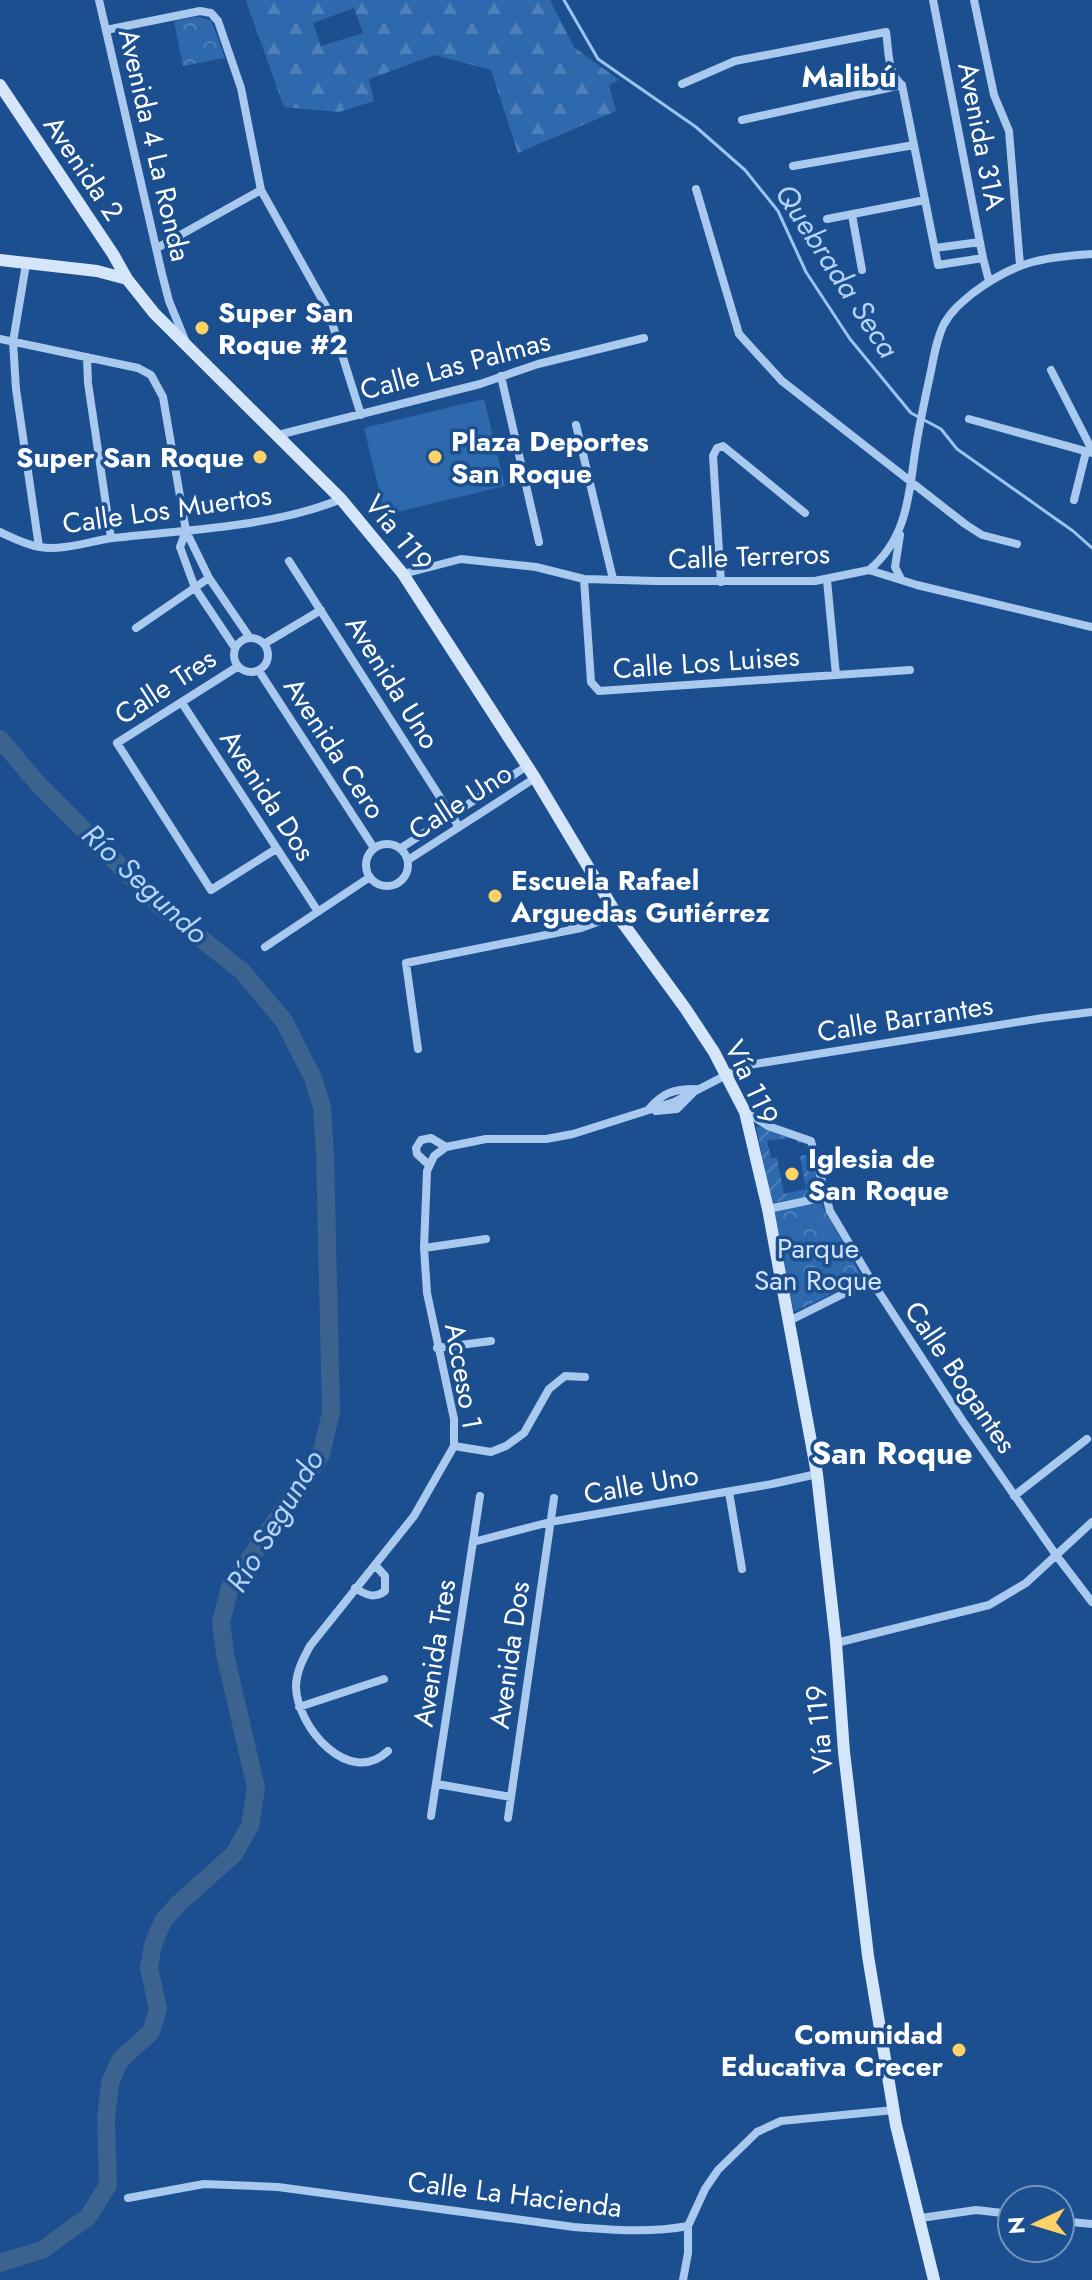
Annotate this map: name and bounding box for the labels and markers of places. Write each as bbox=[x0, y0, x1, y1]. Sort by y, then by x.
place label: Super San Roque #2 bbox=[218, 292, 354, 365]
marker: Super San Roque #2 bbox=[193, 319, 211, 337]
place label: Plaza Deportes San Roque bbox=[451, 421, 649, 494]
place label: Super San Roque bbox=[16, 437, 244, 478]
marker: Super San Roque bbox=[251, 448, 269, 466]
marker: Plaza Deportes San Roque bbox=[426, 448, 444, 466]
place label: Escuela Rafael Arguedas Gutiérrez bbox=[510, 860, 770, 933]
marker: Escuela Rafael Arguedas Gutiérrez bbox=[486, 887, 504, 905]
place label: Iglesia de San Roque bbox=[808, 1138, 949, 1211]
marker: Iglesia de San Roque bbox=[783, 1165, 801, 1183]
place label: Comunidad Educativa Crecer bbox=[721, 2014, 943, 2087]
marker: Comunidad Educativa Crecer bbox=[950, 2041, 968, 2059]

